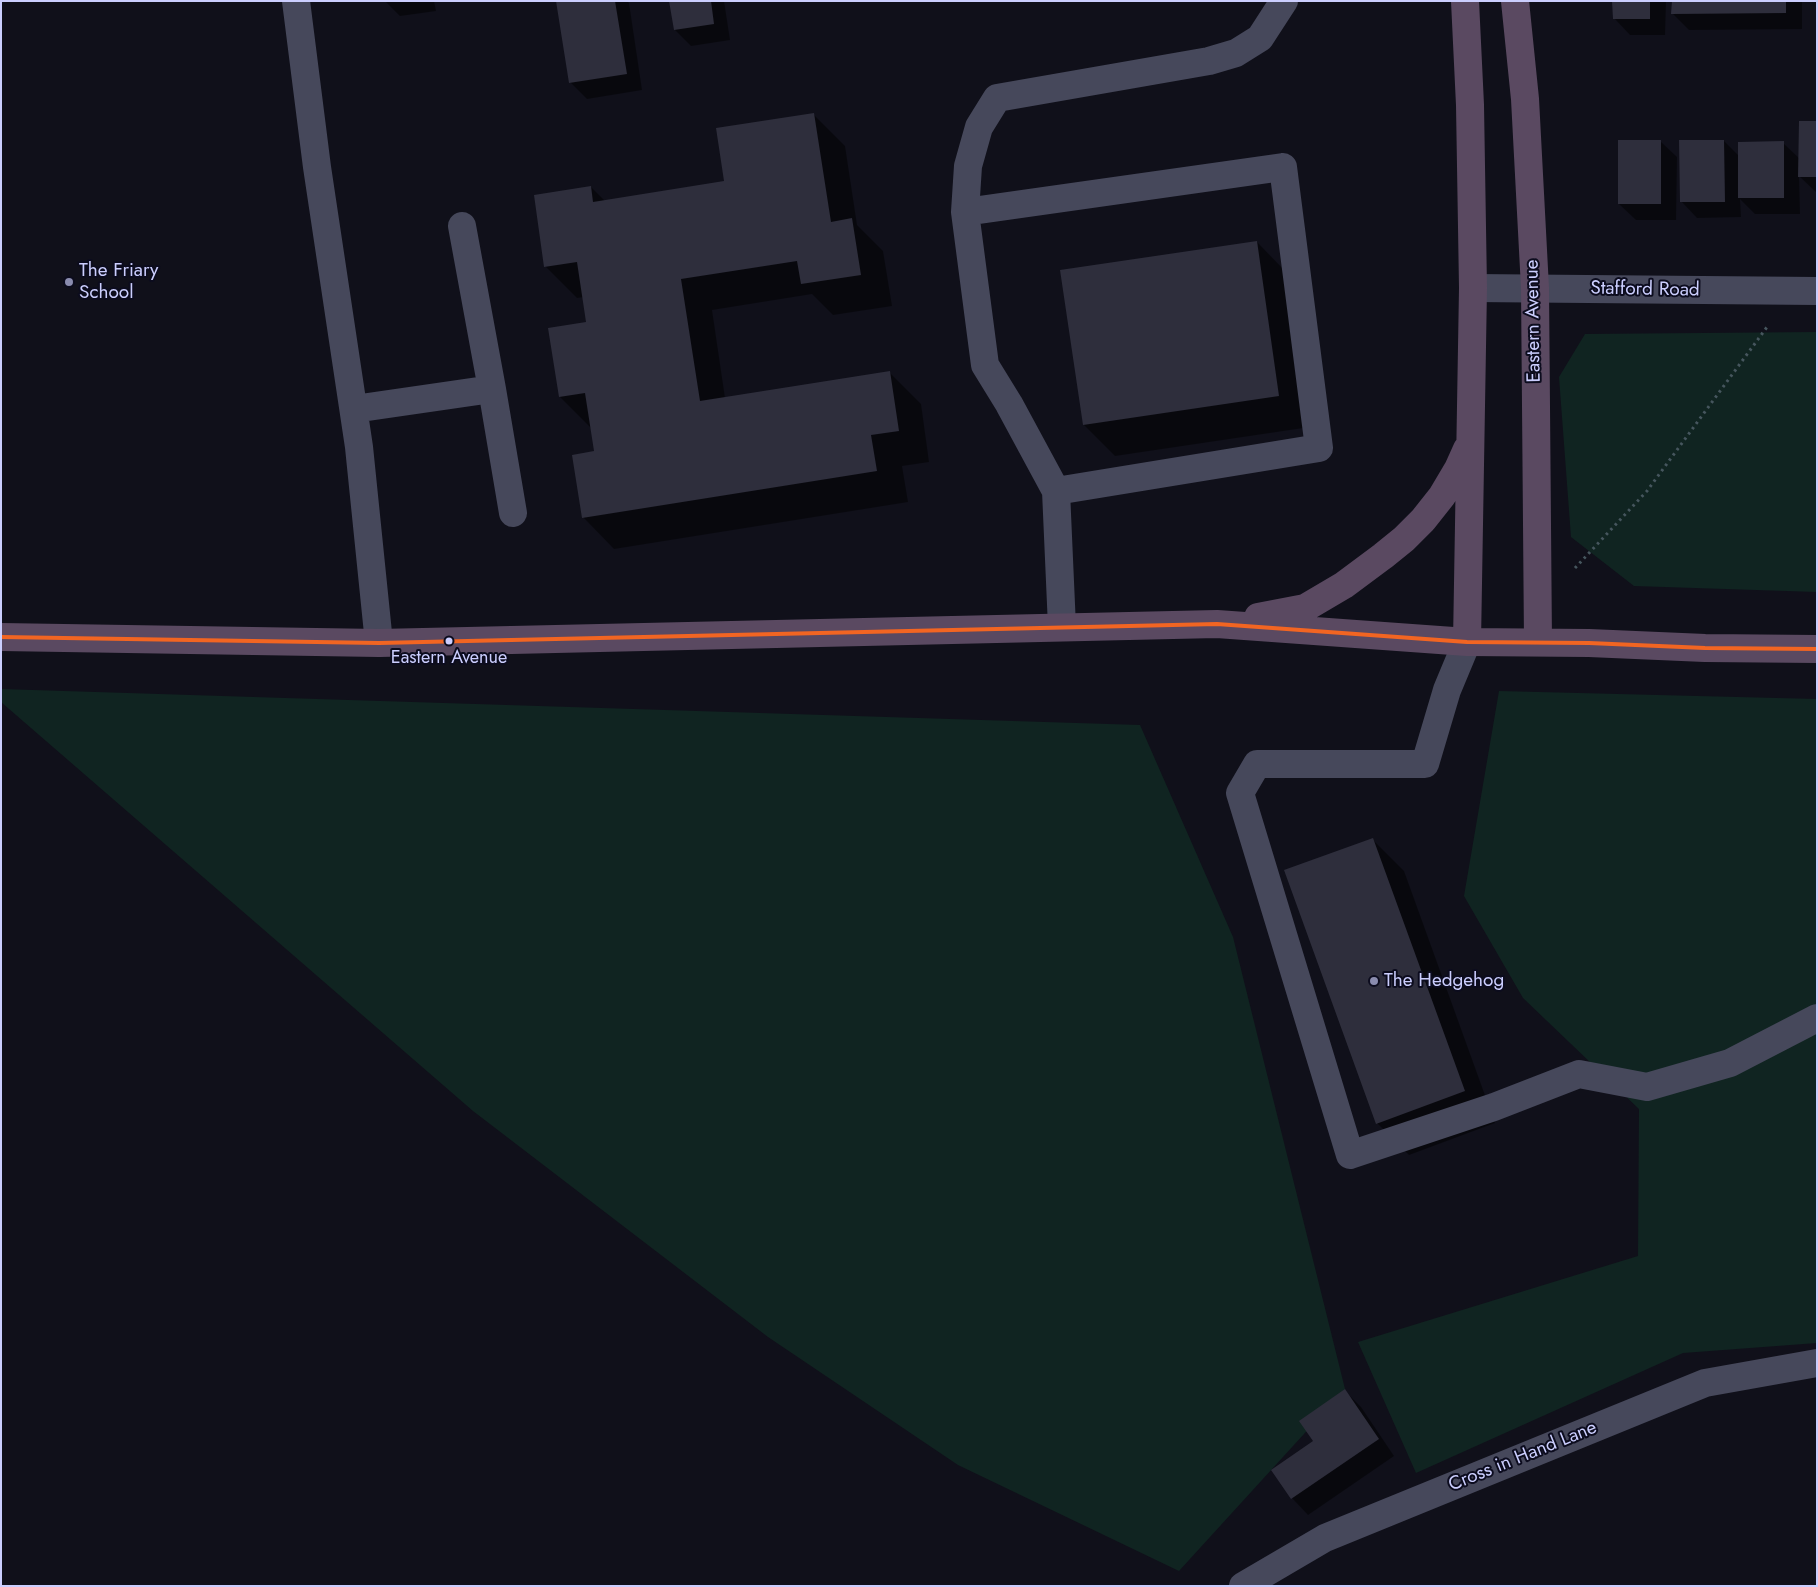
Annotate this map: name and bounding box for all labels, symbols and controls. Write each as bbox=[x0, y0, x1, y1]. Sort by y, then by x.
street label: Eastern Avenue bbox=[1522, 259, 1546, 383]
place label: The Friary School bbox=[79, 260, 158, 304]
marker: The Friary School bbox=[63, 276, 75, 288]
street label: Stafford Road bbox=[1590, 278, 1700, 302]
marker: Eastern Avenue bbox=[444, 636, 454, 646]
place label: Eastern Avenue bbox=[391, 648, 507, 670]
place label: The Hedgehog bbox=[1384, 970, 1504, 992]
marker: The Hedgehog bbox=[1368, 975, 1380, 987]
street label: Cross in Hand Lane bbox=[1446, 1417, 1600, 1497]

